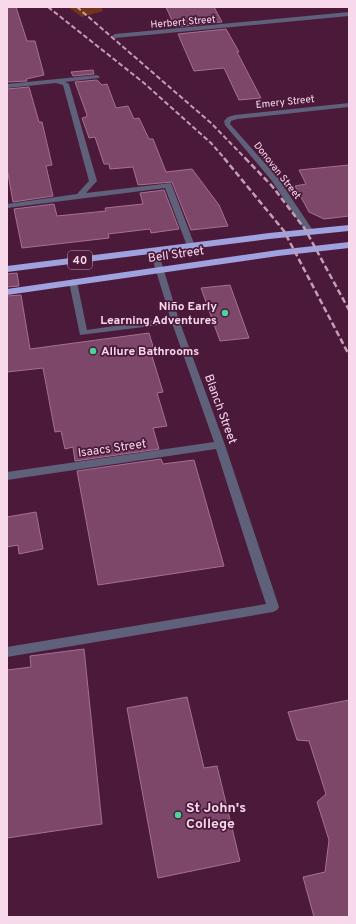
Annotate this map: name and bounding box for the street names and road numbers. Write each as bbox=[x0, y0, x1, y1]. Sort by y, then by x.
street label: Herbert Street bbox=[150, 13, 216, 32]
street label: Emery Street bbox=[255, 93, 315, 112]
street label: Donovan Street bbox=[250, 140, 303, 202]
street label: Bell Street bbox=[147, 243, 205, 267]
road number: 40 bbox=[68, 251, 92, 269]
street label: Blanch Street bbox=[200, 372, 240, 446]
street label: Isaacs Street bbox=[77, 436, 147, 462]

